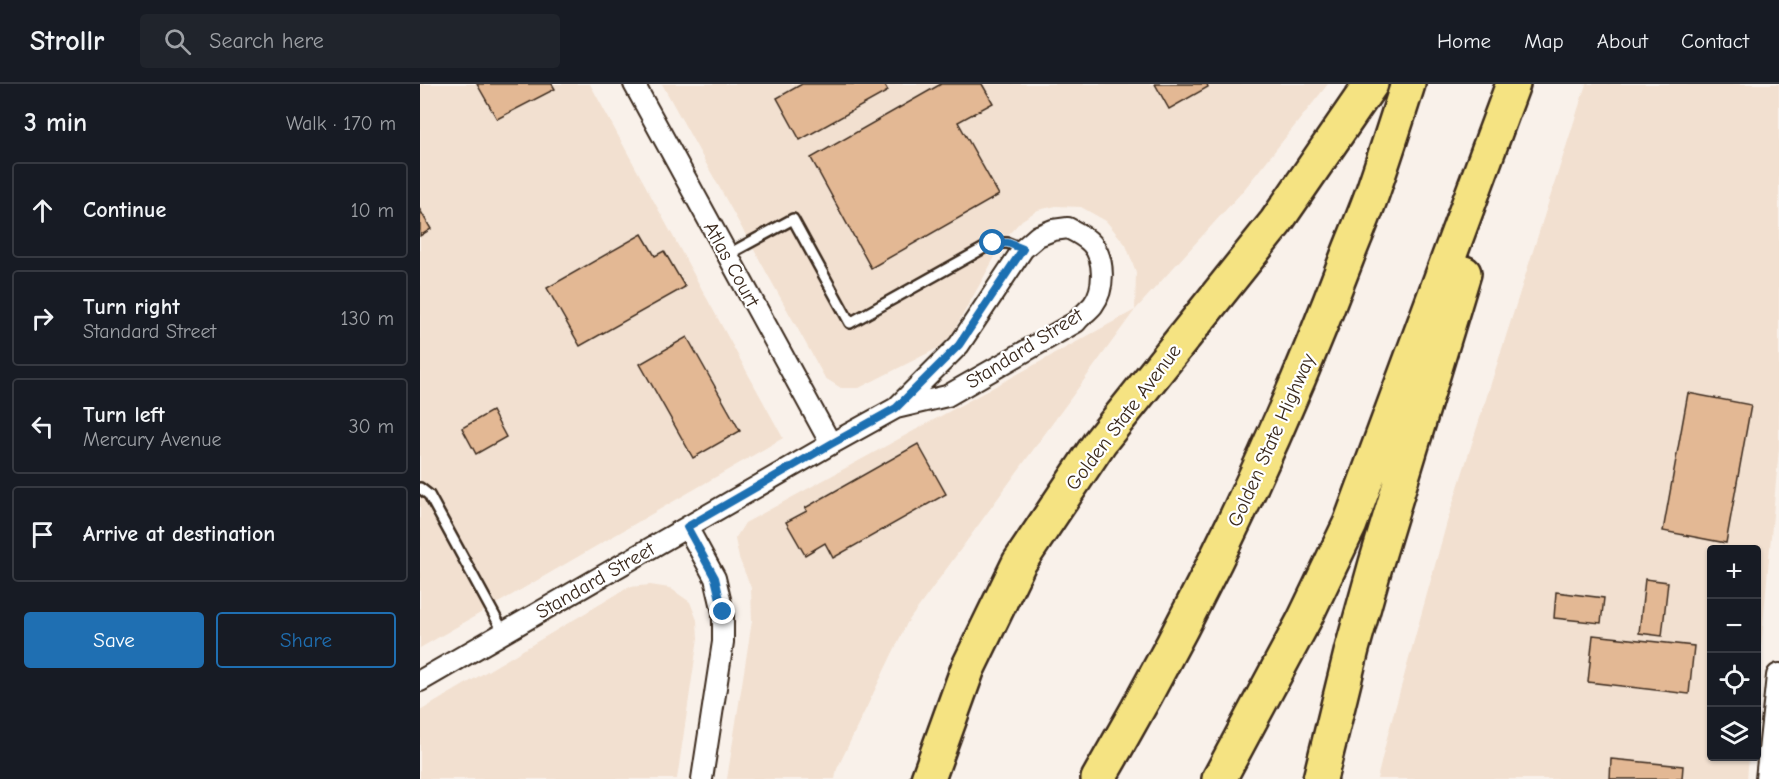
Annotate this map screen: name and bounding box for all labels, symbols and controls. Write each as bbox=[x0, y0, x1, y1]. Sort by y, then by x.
search box bbox=[140, 14, 560, 68]
text: Strollr bbox=[30, 25, 104, 57]
icon: search bbox=[161, 25, 194, 58]
text: Search here bbox=[209, 28, 324, 54]
text: Home bbox=[1437, 29, 1491, 53]
text: Map bbox=[1524, 29, 1564, 53]
text: About bbox=[1597, 29, 1648, 53]
text: Contact bbox=[1681, 29, 1749, 53]
text: 3 min bbox=[24, 108, 87, 138]
text: Walk · 170 m bbox=[286, 112, 396, 135]
icon: ahead bbox=[26, 194, 59, 227]
text: Continue bbox=[83, 197, 166, 223]
text: 10 m bbox=[351, 199, 394, 222]
street label: Atlas Court bbox=[699, 218, 765, 312]
route start bbox=[979, 229, 1005, 255]
text: Turn right bbox=[83, 294, 180, 320]
icon: right bbox=[26, 302, 59, 335]
street label: Standard Street bbox=[962, 303, 1088, 393]
text: 130 m bbox=[341, 307, 394, 330]
text: Standard Street bbox=[83, 320, 216, 343]
street label: Golden State Avenue bbox=[1061, 340, 1186, 495]
street label: Golden State Highway bbox=[1223, 350, 1320, 530]
text: Turn left bbox=[83, 402, 165, 428]
icon: left bbox=[26, 410, 59, 443]
text: 30 m bbox=[348, 415, 394, 438]
text: Mercury Avenue bbox=[83, 428, 221, 451]
icon: arrive bbox=[26, 518, 59, 551]
text: Arrive at destination bbox=[83, 521, 275, 547]
street label: Standard Street bbox=[532, 537, 660, 624]
map controls bbox=[1707, 545, 1761, 761]
button: + bbox=[1707, 545, 1761, 599]
route end bbox=[709, 598, 735, 624]
button: − bbox=[1707, 599, 1761, 653]
button: Save bbox=[24, 612, 204, 668]
button: Share bbox=[216, 612, 396, 668]
button: locate bbox=[1707, 653, 1761, 707]
button: layers bbox=[1707, 707, 1761, 761]

